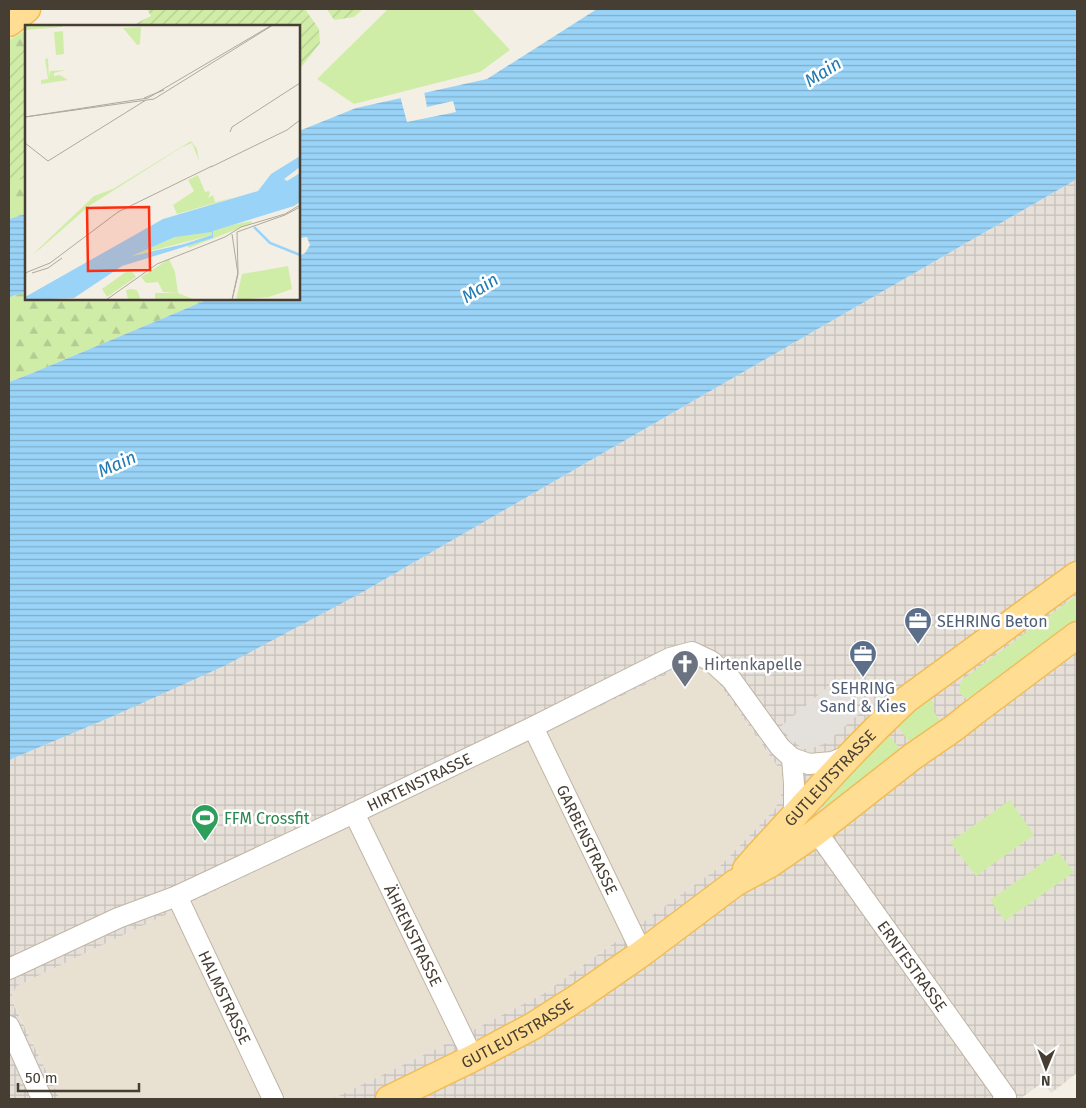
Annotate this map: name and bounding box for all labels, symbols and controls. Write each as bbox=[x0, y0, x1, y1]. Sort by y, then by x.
inset map bbox=[25, 25, 300, 300]
water label: Main bbox=[800, 52, 846, 92]
water label: Main bbox=[457, 268, 503, 308]
water label: Main bbox=[94, 446, 140, 482]
office icon: SEHRING Beton bbox=[903, 606, 933, 645]
place label: SEHRING Beton bbox=[937, 612, 1048, 631]
office icon: SEHRING Sand & Kies bbox=[848, 639, 878, 678]
church icon: Hirtenkapelle bbox=[670, 649, 700, 688]
place label: Hirtenkapelle bbox=[704, 655, 802, 674]
place label: SEHRING Sand & Kies bbox=[820, 679, 906, 716]
street label: GUTLEUTSTRASSE bbox=[780, 725, 880, 830]
street label: HIRTENSTRASSE bbox=[364, 748, 475, 815]
street label: GARBENSTRASSE bbox=[553, 782, 622, 898]
sports icon: FFM Crossfit bbox=[190, 803, 220, 842]
place label: FFM Crossfit bbox=[224, 809, 310, 828]
street label: ÄHRENSTRASSE bbox=[381, 881, 446, 989]
street label: ERNTESTRASSE bbox=[874, 917, 951, 1015]
street label: HALMSTRASSE bbox=[195, 947, 255, 1047]
street label: GUTLEUTSTRASSE bbox=[458, 994, 576, 1072]
north arrow bbox=[1021, 1043, 1071, 1093]
scale bar bbox=[18, 1060, 139, 1092]
text: 50 m bbox=[25, 1069, 58, 1087]
text: N bbox=[1041, 1072, 1051, 1089]

